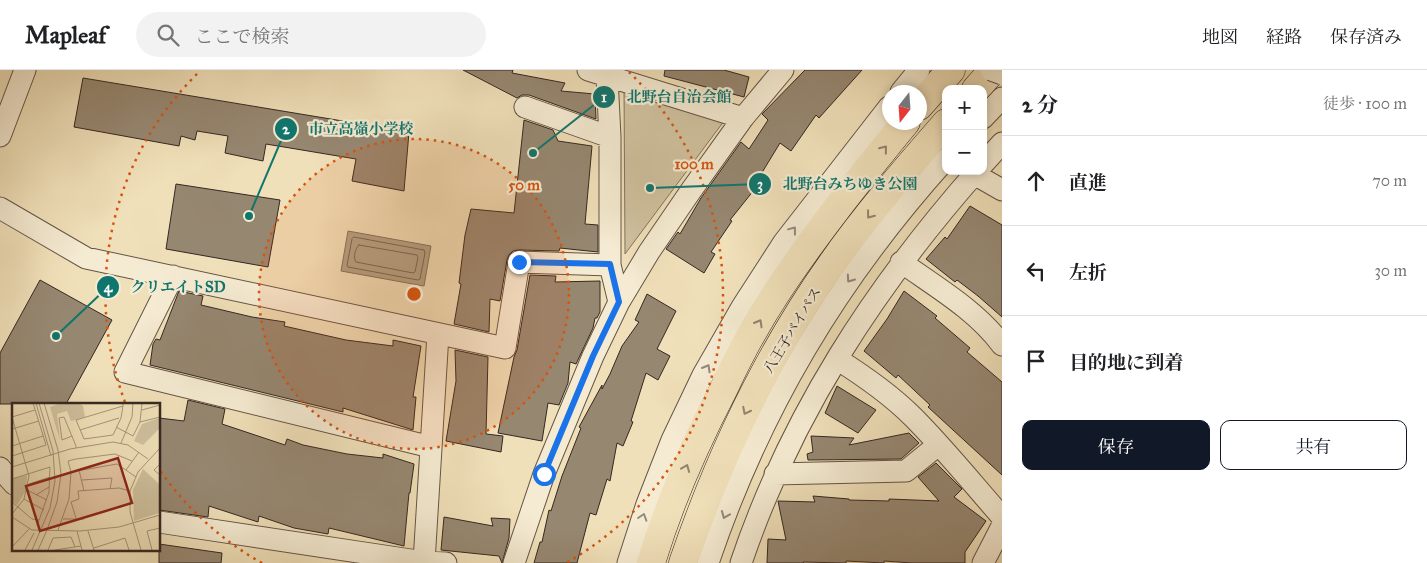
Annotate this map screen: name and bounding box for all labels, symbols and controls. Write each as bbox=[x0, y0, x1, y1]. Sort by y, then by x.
search box bbox=[136, 12, 486, 57]
text: Mapleaf bbox=[25, 20, 106, 50]
icon: search bbox=[154, 21, 182, 49]
text: ここで検索 bbox=[194, 25, 289, 48]
text: 地図 bbox=[1202, 26, 1238, 48]
text: 経路 bbox=[1266, 26, 1302, 48]
text: 保存済み bbox=[1330, 26, 1402, 48]
callout: 北野台自治会館 bbox=[592, 82, 742, 112]
north arrow bbox=[882, 85, 927, 130]
map controls bbox=[942, 85, 987, 175]
button: + bbox=[942, 85, 987, 130]
text: 1 bbox=[601, 88, 607, 106]
text: 北野台自治会館 bbox=[626, 88, 732, 106]
text: 2 分 bbox=[1022, 92, 1058, 118]
text: 徒歩 · 100 m bbox=[1323, 94, 1407, 113]
callout: 市立高嶺小学校 bbox=[273, 114, 423, 144]
text: 2 bbox=[282, 120, 290, 138]
text: 市立高嶺小学校 bbox=[308, 120, 414, 138]
button: − bbox=[942, 130, 987, 175]
one-way arrow bbox=[879, 145, 888, 154]
text: 100 m bbox=[674, 155, 714, 173]
icon: ahead bbox=[1022, 167, 1050, 195]
callout: 北野台みちゆき公園 bbox=[748, 169, 928, 199]
text: 直進 bbox=[1069, 171, 1107, 194]
text: 70 m bbox=[1372, 171, 1407, 190]
text: 3 bbox=[757, 175, 763, 194]
text: 北野台みちゆき公園 bbox=[782, 175, 918, 193]
text: 50 m bbox=[508, 176, 540, 194]
one-way arrow bbox=[867, 209, 876, 218]
one-way arrow bbox=[787, 226, 796, 236]
route end bbox=[508, 251, 531, 274]
icon: left bbox=[1022, 257, 1050, 285]
text: 左折 bbox=[1069, 261, 1107, 284]
text: 30 m bbox=[1374, 261, 1407, 280]
callout: クリエイトSD bbox=[95, 272, 236, 302]
one-way arrow bbox=[847, 273, 856, 282]
text: 4 bbox=[104, 278, 113, 297]
text: クリエイトSD bbox=[130, 278, 226, 296]
street label: 八王子バイパス bbox=[760, 284, 825, 377]
centre of rings bbox=[405, 285, 423, 303]
one-way arrow bbox=[752, 319, 762, 328]
icon: arrive bbox=[1022, 347, 1050, 375]
text: 目的地に到着 bbox=[1069, 351, 1183, 374]
one-way arrow bbox=[701, 364, 711, 373]
inset map bbox=[12, 403, 160, 550]
one-way arrow bbox=[742, 405, 752, 414]
button: 保存 bbox=[1022, 420, 1210, 470]
button: 共有 bbox=[1220, 420, 1407, 470]
route start bbox=[533, 463, 556, 486]
one-way arrow bbox=[680, 464, 691, 473]
one-way arrow bbox=[721, 510, 731, 518]
one-way arrow bbox=[637, 513, 647, 521]

